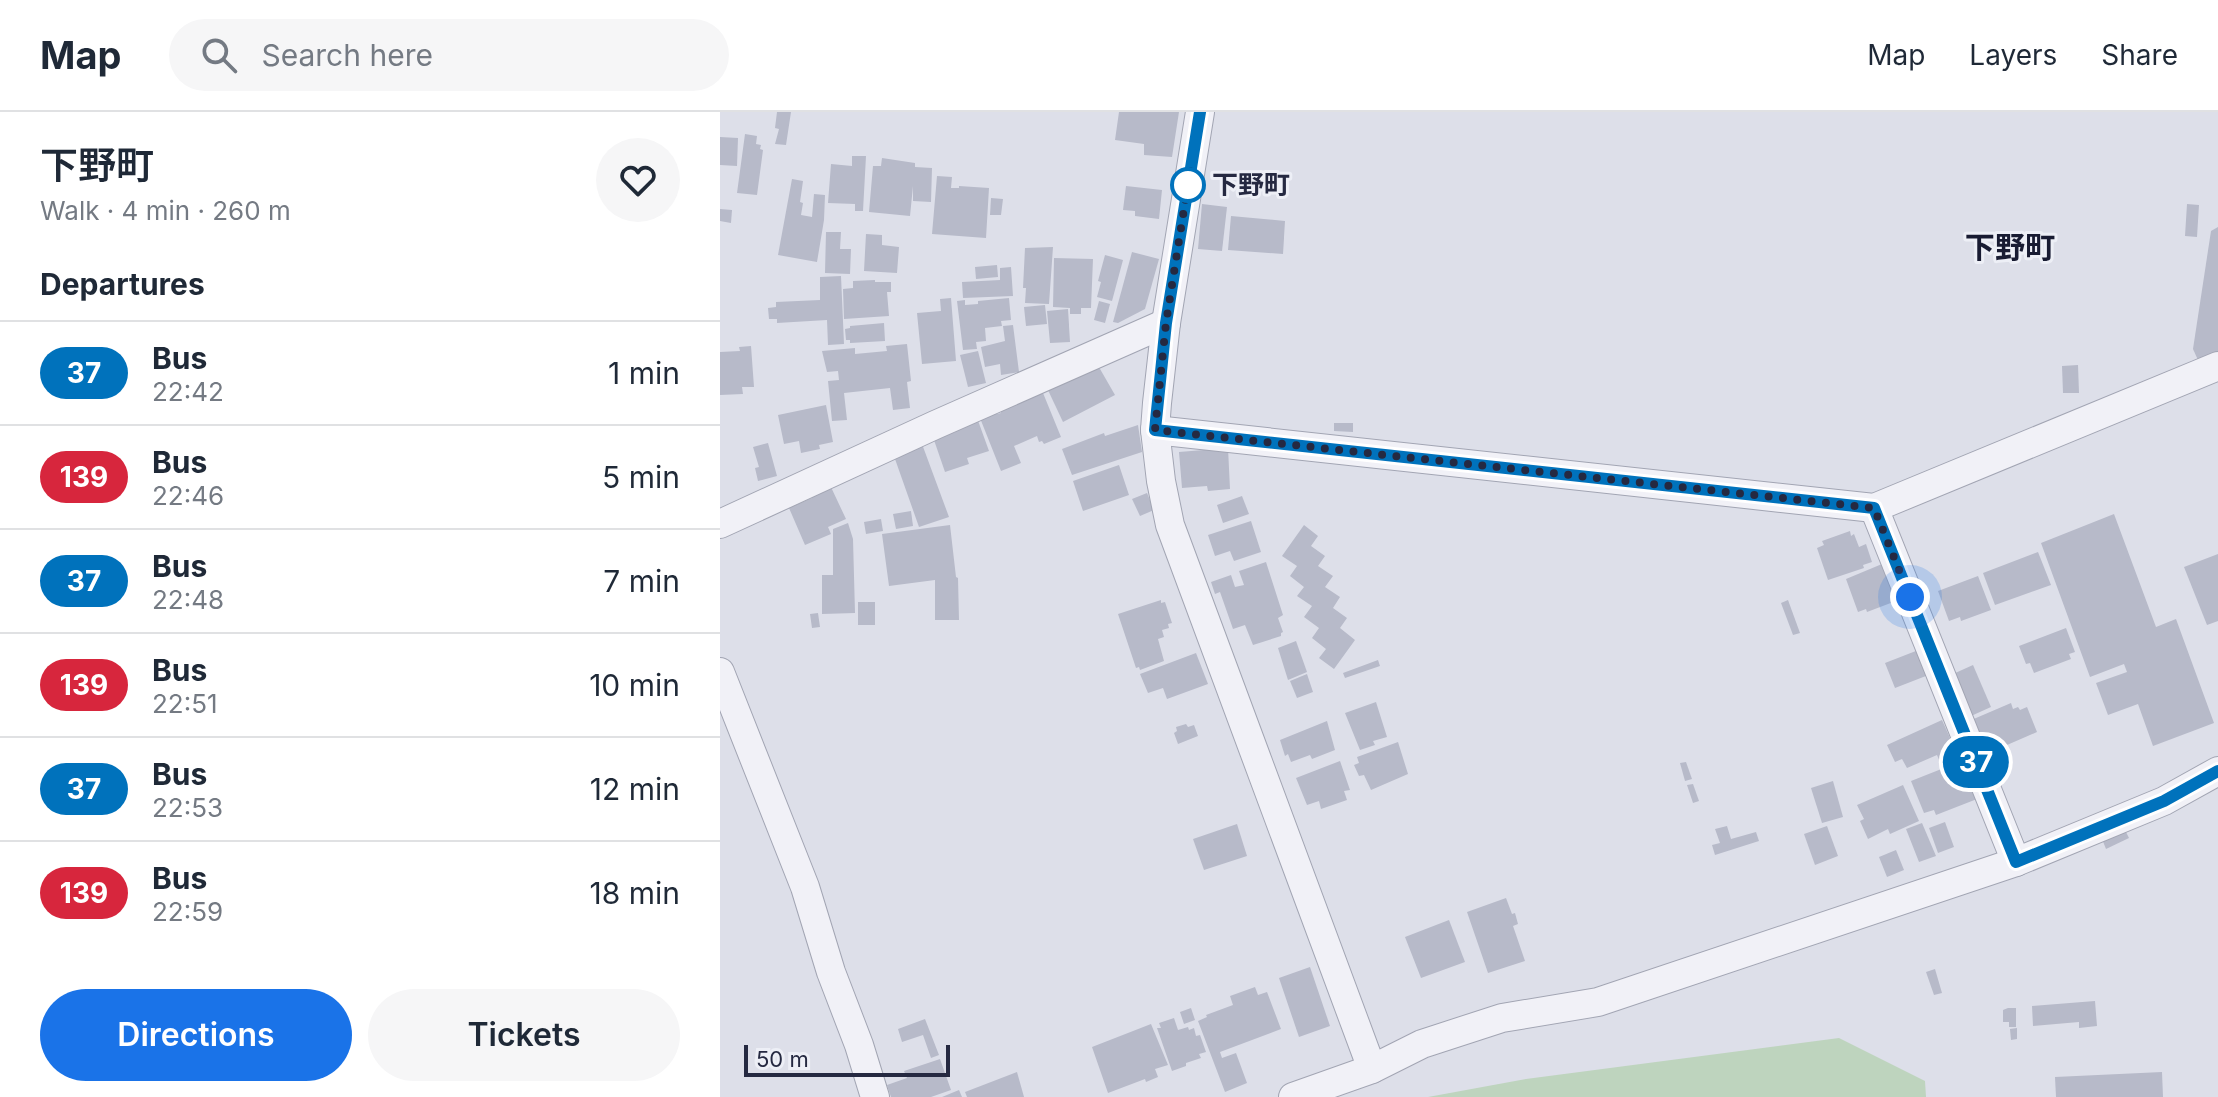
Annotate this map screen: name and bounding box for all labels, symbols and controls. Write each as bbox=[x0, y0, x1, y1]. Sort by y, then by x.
search box bbox=[169, 19, 729, 91]
text: Map bbox=[40, 32, 121, 78]
icon: search bbox=[197, 33, 241, 77]
text: Search here bbox=[261, 37, 433, 73]
text: Map bbox=[1867, 38, 1925, 72]
text: Layers bbox=[1969, 38, 2057, 72]
text: Share bbox=[2101, 38, 2178, 72]
button: heart bbox=[596, 138, 680, 222]
text: 下野町 bbox=[40, 142, 154, 188]
marker: 下野町 bbox=[1171, 168, 1205, 202]
place label: 下野町 bbox=[1212, 169, 1290, 200]
text: Walk · 4 min · 260 m bbox=[40, 195, 291, 226]
district label: 下野町 bbox=[1965, 229, 2055, 265]
text: Departures bbox=[40, 266, 205, 302]
text: Bus bbox=[152, 340, 207, 376]
text: 1 min bbox=[608, 355, 680, 391]
text: 37 bbox=[67, 356, 101, 390]
text: 22:42 bbox=[152, 376, 224, 407]
text: Bus bbox=[152, 444, 207, 480]
text: 5 min bbox=[602, 459, 680, 495]
text: 139 bbox=[60, 460, 108, 494]
text: 22:46 bbox=[152, 480, 224, 511]
text: Bus bbox=[152, 548, 207, 584]
text: 7 min bbox=[603, 563, 680, 599]
text: 37 bbox=[67, 564, 101, 598]
your location bbox=[1890, 577, 1930, 617]
text: 22:48 bbox=[152, 584, 224, 615]
text: Bus bbox=[152, 652, 207, 688]
text: 10 min bbox=[589, 667, 680, 703]
text: 139 bbox=[60, 668, 108, 702]
text: 22:51 bbox=[152, 688, 218, 719]
line badge: 37 bbox=[1940, 736, 2012, 788]
text: 37 bbox=[1959, 745, 1993, 779]
text: Bus bbox=[152, 756, 207, 792]
text: 12 min bbox=[590, 771, 680, 807]
text: 37 bbox=[67, 772, 101, 806]
text: 22:53 bbox=[152, 792, 223, 823]
text: Bus bbox=[152, 860, 207, 896]
text: 18 min bbox=[590, 875, 680, 911]
text: 139 bbox=[60, 876, 108, 910]
text: 22:59 bbox=[152, 896, 223, 927]
button: Directions bbox=[40, 989, 352, 1081]
button: Tickets bbox=[368, 989, 680, 1081]
scale bar bbox=[744, 1041, 950, 1077]
text: 50 m bbox=[756, 1046, 809, 1072]

